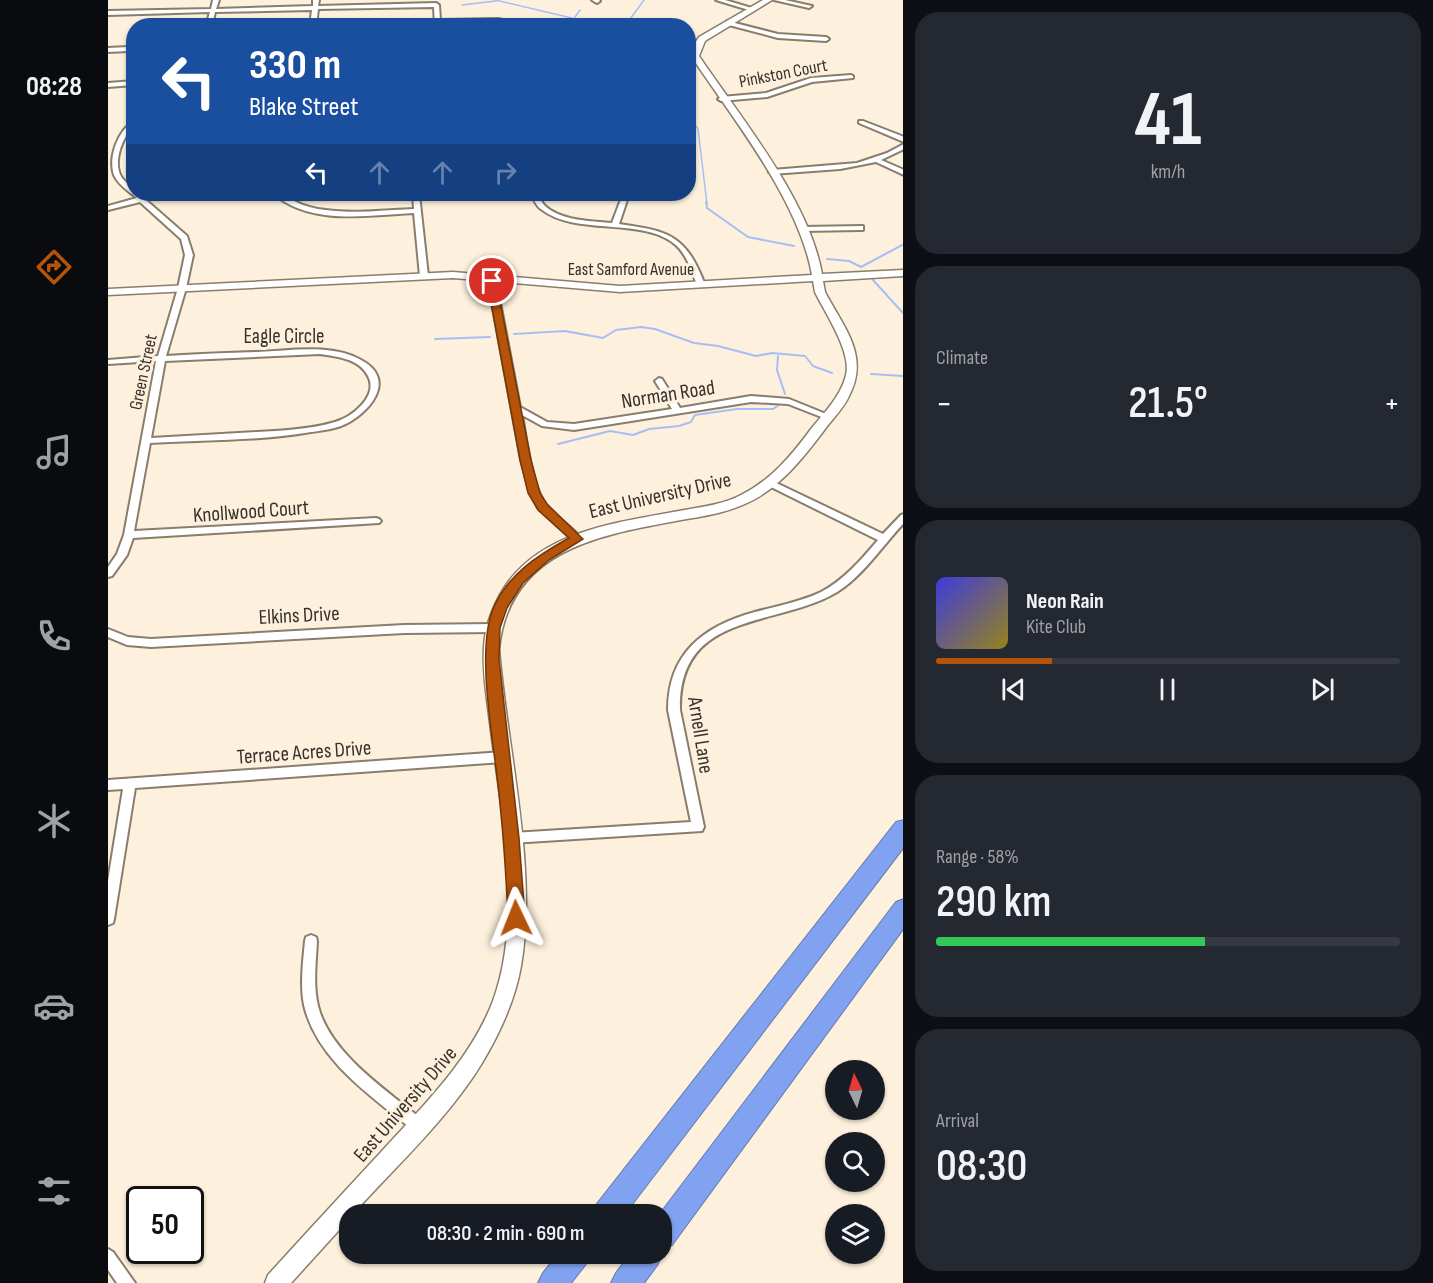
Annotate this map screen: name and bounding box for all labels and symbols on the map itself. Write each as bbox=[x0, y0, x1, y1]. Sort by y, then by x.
street label: Pinkston Court bbox=[737, 55, 830, 92]
pin bbox=[466, 255, 517, 306]
street label: East Samford Avenue bbox=[568, 259, 694, 280]
street label: Eagle Circle bbox=[243, 324, 325, 349]
street label: Green Street bbox=[125, 332, 162, 412]
street label: Norman Road bbox=[620, 375, 717, 414]
street label: East University Drive bbox=[587, 467, 734, 524]
street label: Knollwood Court bbox=[192, 495, 310, 528]
street label: Elkins Drive bbox=[258, 601, 340, 630]
street label: Arnell Lane bbox=[682, 694, 719, 775]
street label: Terrace Acres Drive bbox=[236, 735, 372, 770]
position arrow bbox=[484, 886, 548, 950]
street label: East University Drive bbox=[348, 1041, 462, 1167]
north arrow bbox=[825, 1060, 885, 1120]
speed limit sign: 50 bbox=[126, 1186, 204, 1264]

